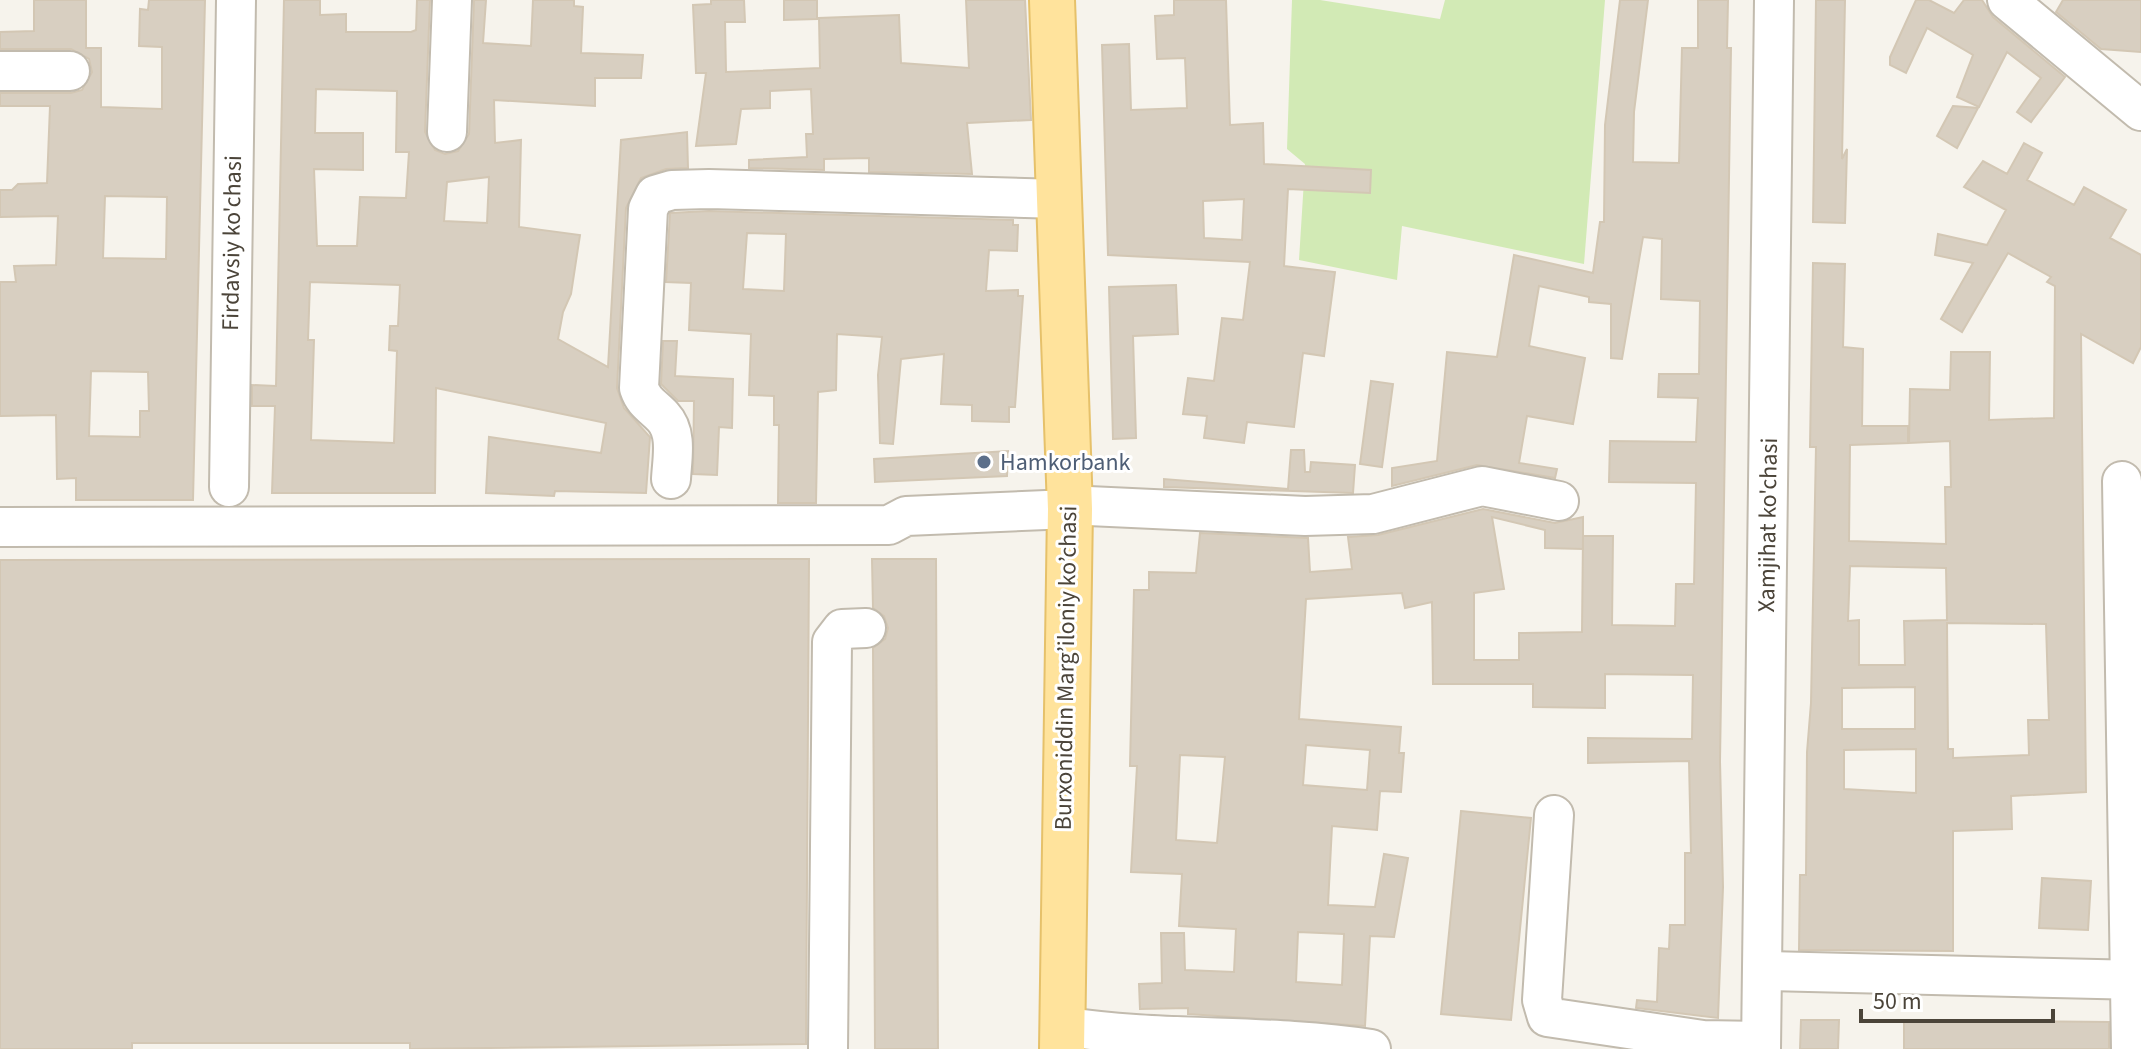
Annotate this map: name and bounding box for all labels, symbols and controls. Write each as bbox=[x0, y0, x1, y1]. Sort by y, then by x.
street label: Firdavsiy ko'chasi bbox=[213, 155, 251, 331]
street label: Xamjihat ko'chasi bbox=[1749, 437, 1787, 613]
place label: Hamkorbank bbox=[1000, 445, 1131, 480]
marker: Hamkorbank bbox=[975, 453, 993, 471]
street label: Burxoniddin Marg’iloniy ko’chasi bbox=[1046, 505, 1086, 831]
scale bar bbox=[1861, 973, 2053, 1023]
text: 50 m bbox=[1873, 984, 1922, 1019]

